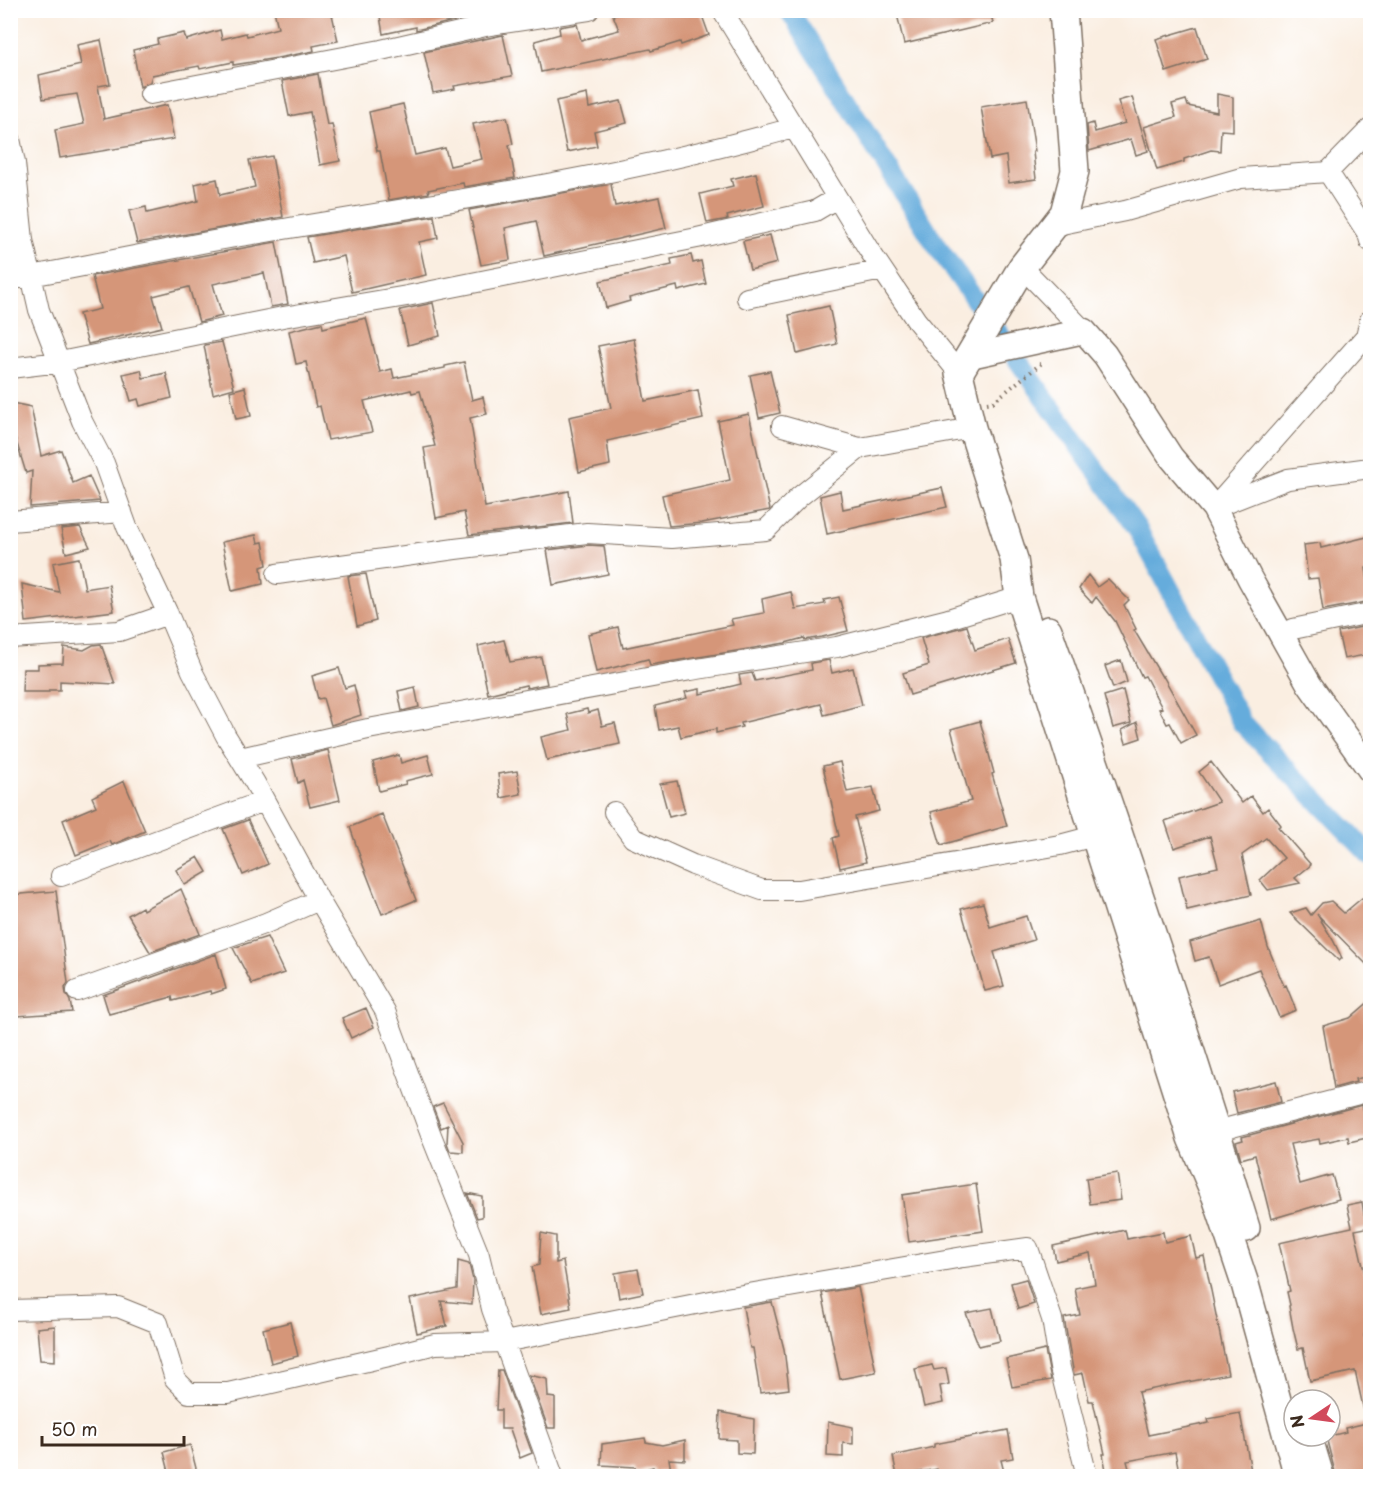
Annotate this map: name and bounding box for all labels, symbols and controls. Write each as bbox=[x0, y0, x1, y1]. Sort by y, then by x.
north arrow bbox=[1282, 1388, 1342, 1448]
scale bar bbox=[42, 1409, 184, 1447]
text: N bbox=[1283, 1413, 1310, 1430]
text: 50 m bbox=[51, 1415, 98, 1442]

